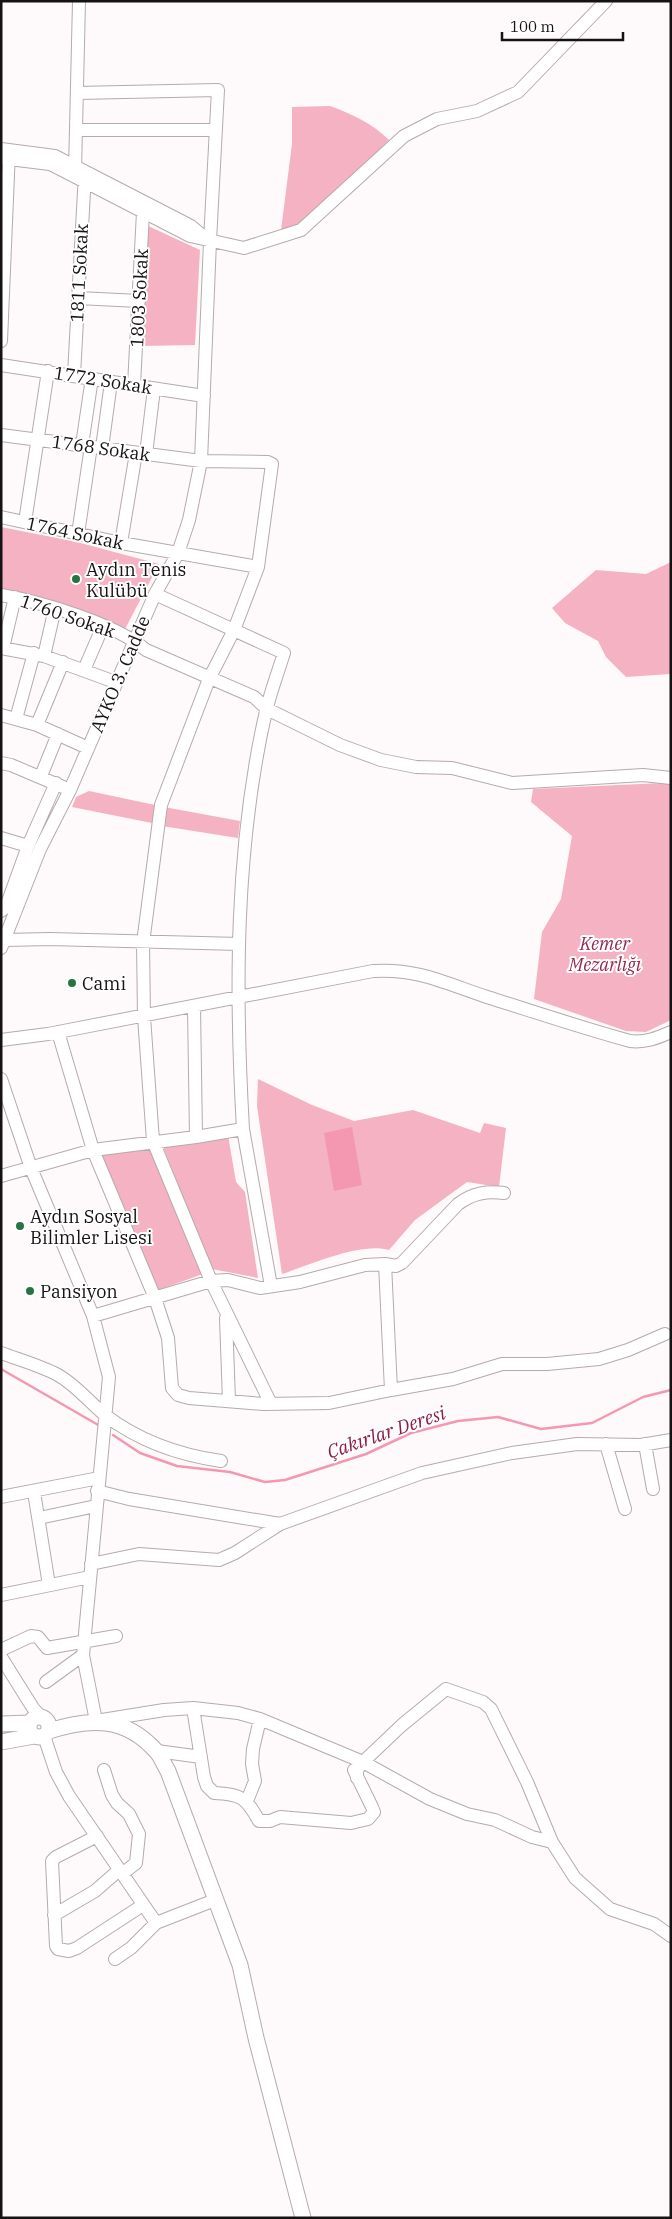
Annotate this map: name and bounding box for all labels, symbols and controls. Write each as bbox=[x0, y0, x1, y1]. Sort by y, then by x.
scale bar bbox=[502, 10, 623, 42]
text: 100 m bbox=[510, 17, 555, 36]
street label: 1811 Sokak bbox=[65, 222, 93, 323]
street label: 1803 Sokak bbox=[125, 247, 153, 348]
street label: 1772 Sokak bbox=[52, 361, 154, 399]
street label: 1768 Sokak bbox=[50, 430, 152, 466]
street label: 1764 Sokak bbox=[24, 511, 126, 555]
place label: Aydın Tenis Kulübü bbox=[86, 558, 186, 602]
marker: Aydın Tenis Kulübü bbox=[70, 573, 82, 585]
street label: 1760 Sokak bbox=[17, 589, 119, 643]
street label: AYKO 3. Cadde bbox=[85, 612, 155, 736]
park label: Kemer Mezarlığı bbox=[568, 932, 642, 976]
place label: Cami bbox=[82, 972, 126, 995]
marker: Cami bbox=[66, 977, 78, 989]
place label: Aydın Sosyal Bilimler Lisesi bbox=[30, 1205, 153, 1249]
marker: Aydın Sosyal Bilimler Lisesi bbox=[14, 1220, 26, 1232]
place label: Pansiyon bbox=[40, 1280, 118, 1303]
marker: Pansiyon bbox=[24, 1285, 36, 1297]
water label: Çakırlar Deresi bbox=[324, 1400, 449, 1464]

